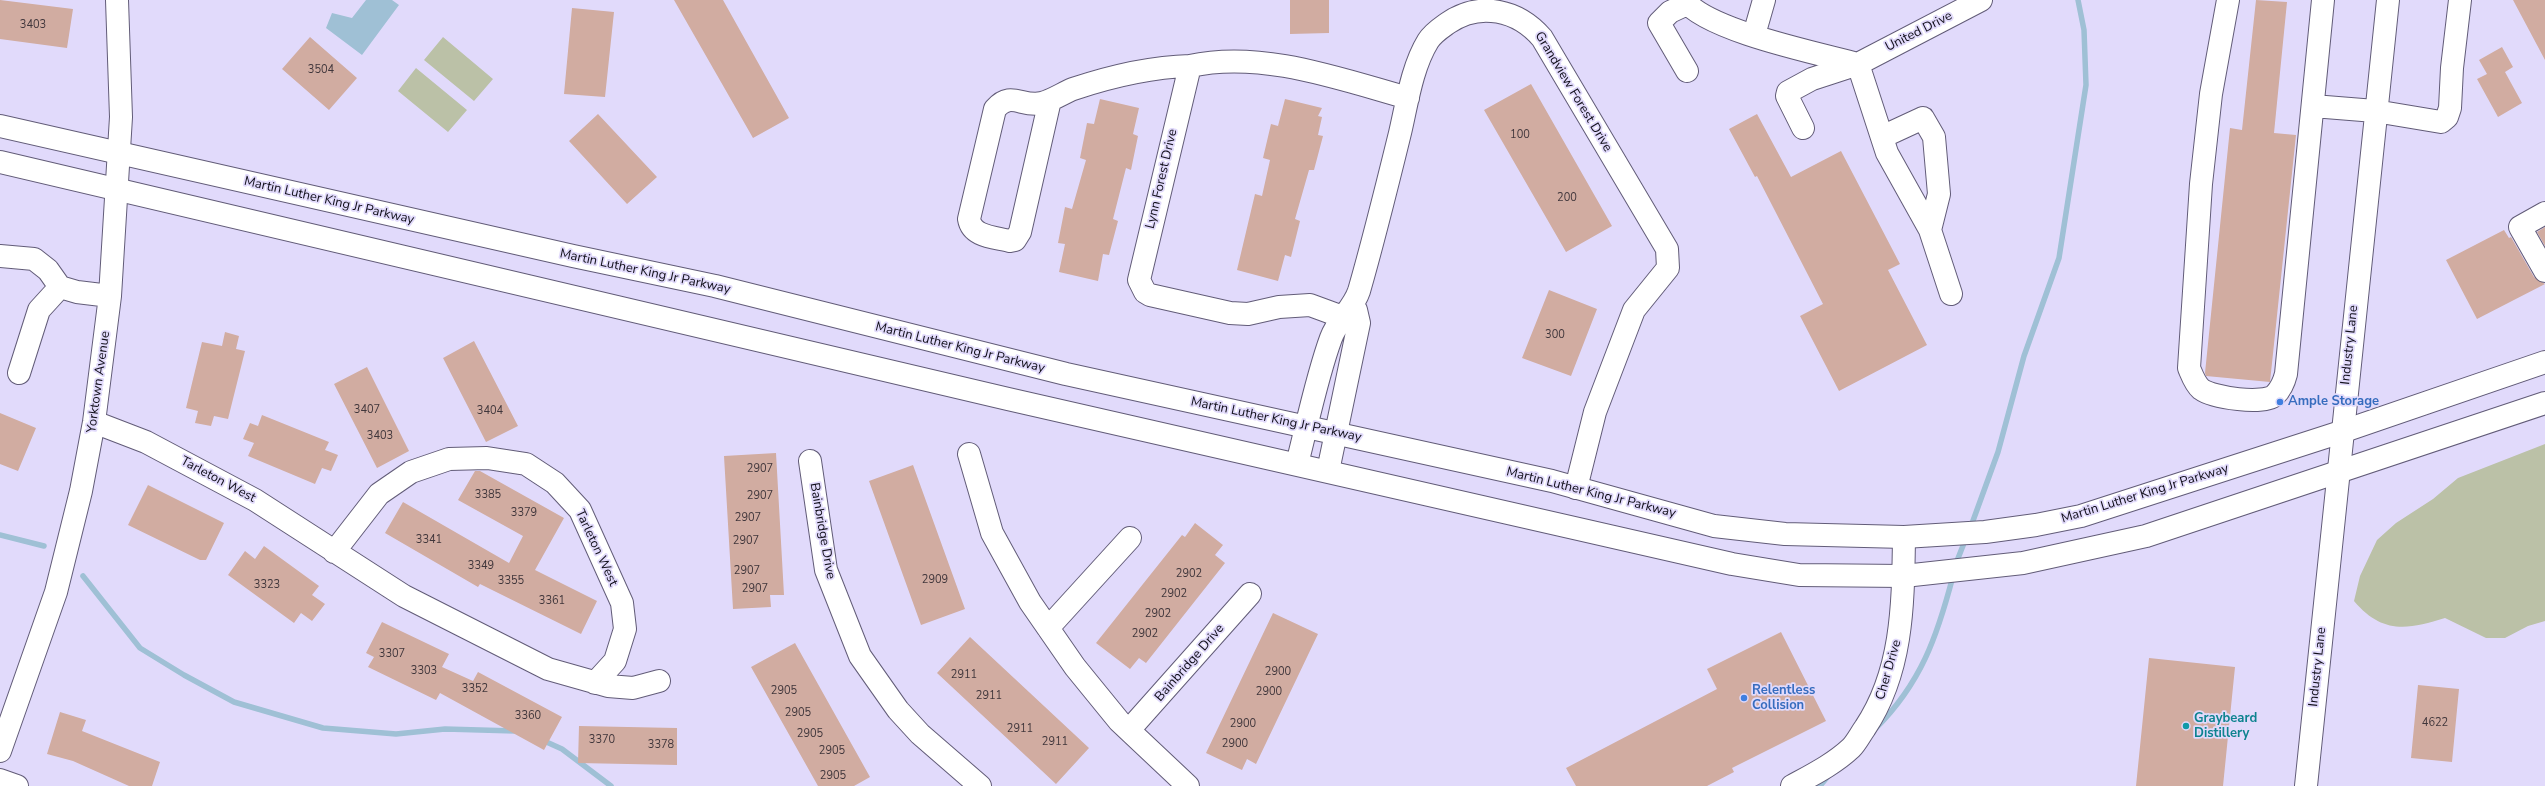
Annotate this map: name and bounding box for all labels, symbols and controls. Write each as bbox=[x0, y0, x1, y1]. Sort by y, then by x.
street label: United Drive bbox=[1883, 8, 1955, 56]
house number: 3403 bbox=[20, 18, 46, 32]
street label: Grandview Forest Drive bbox=[1531, 29, 1615, 155]
house number: 3504 bbox=[308, 63, 334, 77]
street label: Lynn Forest Drive bbox=[1143, 128, 1181, 230]
house number: 100 bbox=[1510, 128, 1530, 142]
street label: Martin Luther King Jr Parkway bbox=[242, 174, 416, 228]
house number: 200 bbox=[1557, 191, 1577, 205]
street label: Martin Luther King Jr Parkway bbox=[558, 246, 732, 298]
street label: Industry Lane bbox=[2338, 305, 2362, 385]
street label: Martin Luther King Jr Parkway bbox=[874, 319, 1046, 377]
house number: 300 bbox=[1545, 328, 1565, 342]
street label: Yorktown Avenue bbox=[84, 330, 114, 434]
street label: Martin Luther King Jr Parkway bbox=[1189, 394, 1363, 446]
place label: Ample Storage bbox=[2288, 394, 2379, 410]
marker: Ample Storage bbox=[2275, 397, 2285, 407]
house number: 3407 bbox=[354, 403, 380, 417]
house number: 3404 bbox=[477, 404, 503, 418]
house number: 3403 bbox=[367, 429, 393, 443]
street label: Tarleton West bbox=[178, 454, 258, 506]
street label: Martin Luther King Jr Parkway bbox=[2059, 461, 2231, 527]
house number: 2907 bbox=[747, 462, 773, 476]
street label: Martin Luther King Jr Parkway bbox=[1505, 464, 1677, 522]
street label: Bainbridge Drive bbox=[806, 482, 838, 580]
house number: 3385 bbox=[475, 488, 501, 502]
house number: 2907 bbox=[747, 489, 773, 503]
house number: 3379 bbox=[511, 506, 537, 520]
street label: Tarleton West bbox=[571, 507, 621, 589]
house number: 2907 bbox=[735, 511, 761, 525]
house number: 3341 bbox=[416, 533, 442, 547]
house number: 2907 bbox=[733, 534, 759, 548]
house number: 3349 bbox=[468, 559, 494, 573]
house number: 2907 bbox=[734, 564, 760, 578]
house number: 2902 bbox=[1176, 567, 1202, 581]
house number: 2909 bbox=[922, 573, 948, 587]
house number: 3355 bbox=[498, 574, 524, 588]
house number: 3323 bbox=[254, 578, 280, 592]
house number: 2907 bbox=[742, 582, 768, 596]
house number: 2902 bbox=[1161, 587, 1187, 601]
house number: 3361 bbox=[539, 594, 565, 608]
house number: 2902 bbox=[1145, 607, 1171, 621]
street label: Bainbridge Drive bbox=[1152, 621, 1228, 705]
house number: 2902 bbox=[1132, 627, 1158, 641]
street label: Industry Lane bbox=[2306, 627, 2330, 707]
street label: Cher Drive bbox=[1873, 638, 1905, 702]
house number: 3307 bbox=[379, 647, 405, 661]
house number: 3303 bbox=[411, 664, 437, 678]
house number: 2900 bbox=[1265, 665, 1291, 679]
house number: 2911 bbox=[951, 668, 977, 682]
house number: 3352 bbox=[462, 682, 488, 696]
place label: Relentless Collision bbox=[1752, 683, 1815, 714]
house number: 2905 bbox=[771, 684, 797, 698]
house number: 2900 bbox=[1256, 685, 1282, 699]
house number: 2911 bbox=[976, 689, 1002, 703]
marker: Relentless Collision bbox=[1739, 693, 1749, 703]
house number: 2905 bbox=[785, 706, 811, 720]
house number: 3360 bbox=[515, 709, 541, 723]
place label: Graybeard Distillery bbox=[2194, 711, 2257, 742]
house number: 4622 bbox=[2422, 716, 2448, 730]
house number: 2900 bbox=[1230, 717, 1256, 731]
marker: Graybeard Distillery bbox=[2181, 721, 2191, 731]
house number: 2911 bbox=[1007, 722, 1033, 736]
house number: 2905 bbox=[797, 727, 823, 741]
house number: 3370 bbox=[589, 733, 615, 747]
house number: 2911 bbox=[1042, 735, 1068, 749]
house number: 2900 bbox=[1222, 737, 1248, 751]
house number: 3378 bbox=[648, 738, 674, 752]
house number: 2905 bbox=[819, 744, 845, 758]
house number: 2905 bbox=[820, 769, 846, 783]

